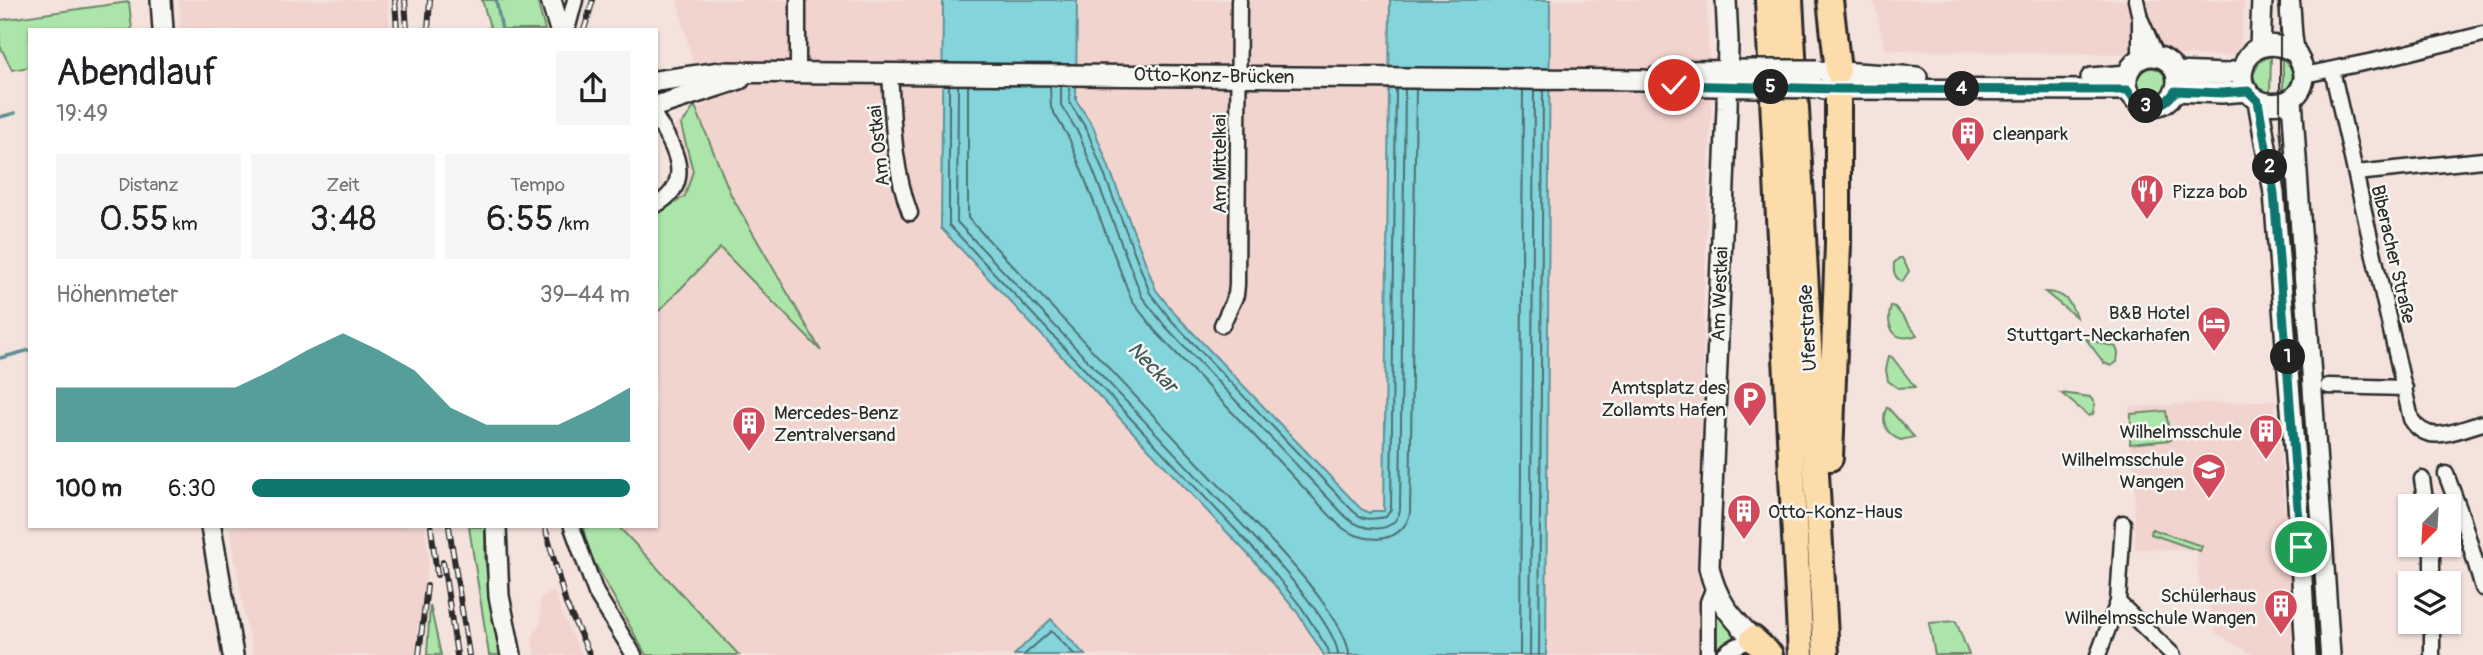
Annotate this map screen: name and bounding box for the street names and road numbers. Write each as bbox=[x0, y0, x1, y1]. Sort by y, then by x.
street label: Otto-Konz-Brücken bbox=[1133, 63, 1294, 89]
street label: Am Ostkai bbox=[863, 104, 895, 188]
street label: Am Mittelkai bbox=[1208, 114, 1232, 214]
street label: Biberacher Straße bbox=[2365, 183, 2421, 326]
street label: Am Westkai bbox=[1706, 246, 1734, 342]
street label: Uferstraße bbox=[1794, 283, 1822, 372]

